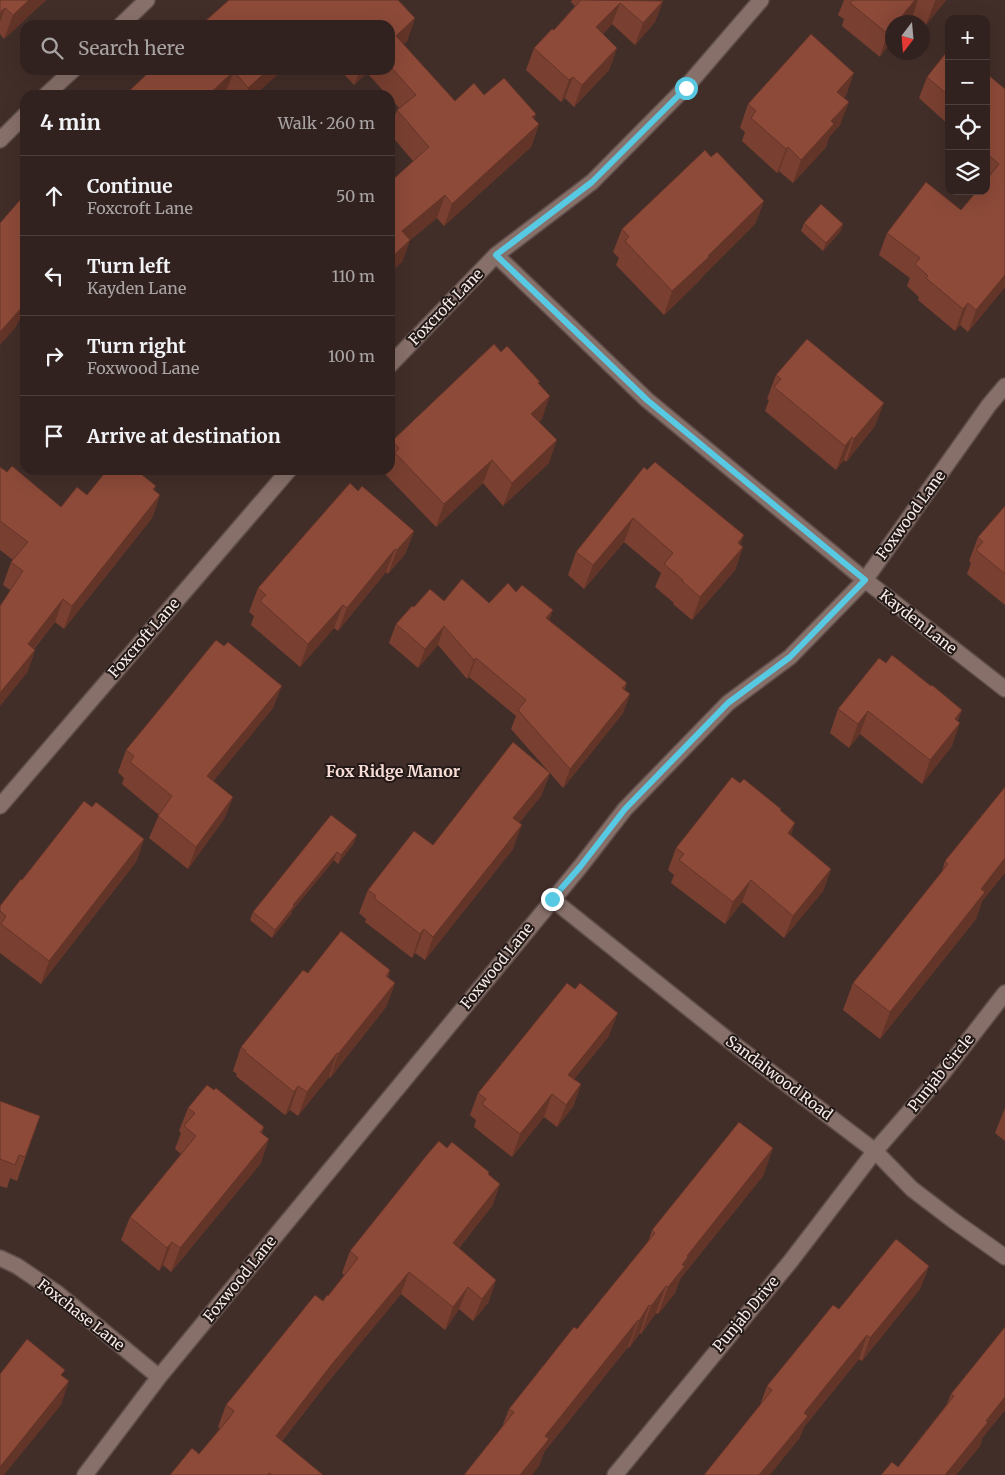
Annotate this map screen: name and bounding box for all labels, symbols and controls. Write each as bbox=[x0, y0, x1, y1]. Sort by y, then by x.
north arrow bbox=[885, 15, 930, 60]
map controls bbox=[945, 15, 990, 195]
button: + bbox=[945, 15, 990, 60]
search box bbox=[20, 20, 395, 75]
icon: search bbox=[38, 34, 66, 62]
text: Search here bbox=[78, 36, 185, 60]
button: − bbox=[945, 60, 990, 105]
route start bbox=[675, 77, 698, 100]
button: locate bbox=[945, 105, 990, 150]
text: 4 min bbox=[40, 109, 101, 136]
text: Walk · 260 m bbox=[278, 113, 375, 133]
button: layers bbox=[945, 150, 990, 195]
text: Continue bbox=[87, 174, 173, 198]
icon: ahead bbox=[40, 182, 68, 210]
text: 50 m bbox=[336, 186, 375, 206]
text: Foxcroft Lane bbox=[87, 198, 193, 218]
text: Turn left bbox=[87, 254, 171, 278]
icon: left bbox=[40, 262, 68, 290]
street label: Foxcroft Lane bbox=[404, 264, 487, 349]
text: 110 m bbox=[332, 266, 375, 286]
text: Kayden Lane bbox=[87, 278, 186, 298]
text: Turn right bbox=[87, 334, 186, 358]
icon: right bbox=[40, 342, 68, 370]
text: 100 m bbox=[328, 346, 375, 366]
text: Foxwood Lane bbox=[87, 358, 199, 378]
icon: arrive bbox=[40, 422, 68, 450]
text: Arrive at destination bbox=[87, 424, 281, 448]
street label: Foxwood Lane bbox=[872, 466, 949, 563]
street label: Kayden Lane bbox=[876, 585, 961, 658]
street label: Foxcroft Lane bbox=[104, 594, 183, 681]
district label: Fox Ridge Manor bbox=[326, 761, 461, 781]
route end bbox=[541, 888, 564, 911]
street label: Foxwood Lane bbox=[456, 919, 537, 1013]
street label: Punjab Circle bbox=[904, 1030, 978, 1115]
street label: Sandalwood Road bbox=[722, 1031, 836, 1124]
street label: Foxwood Lane bbox=[199, 1232, 280, 1326]
street label: Punjab Drive bbox=[709, 1272, 783, 1355]
street label: Foxchase Lane bbox=[34, 1275, 129, 1355]

